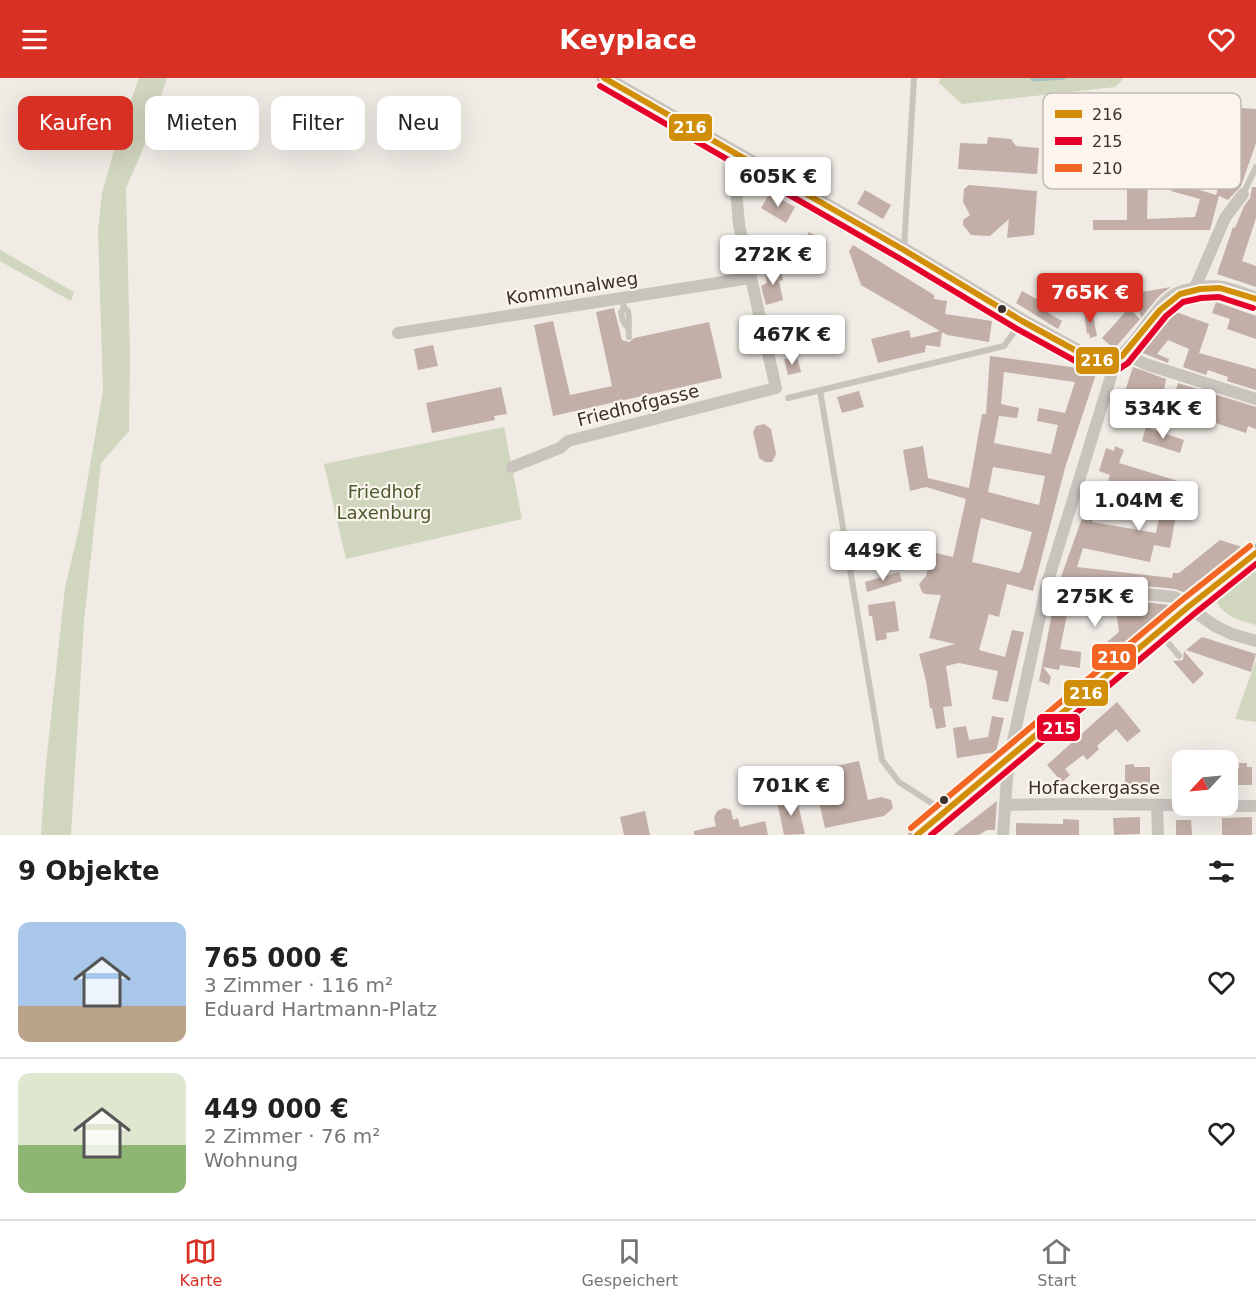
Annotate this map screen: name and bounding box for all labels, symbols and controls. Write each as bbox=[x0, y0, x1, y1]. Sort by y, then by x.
icon: menu bbox=[18, 23, 51, 56]
icon: heart bbox=[1205, 23, 1238, 56]
text: Keyplace bbox=[559, 24, 697, 55]
legend bbox=[1043, 93, 1241, 189]
chip: Kaufen bbox=[18, 96, 133, 150]
chip: Mieten bbox=[145, 96, 259, 150]
chip: Filter bbox=[271, 96, 365, 150]
chip: Neu bbox=[377, 96, 461, 150]
text: 216 bbox=[1092, 105, 1123, 124]
line badge: 216 bbox=[668, 113, 713, 142]
text: 216 bbox=[673, 118, 707, 137]
text: 215 bbox=[1092, 132, 1123, 151]
pin: 605K € bbox=[729, 157, 827, 208]
text: 210 bbox=[1092, 159, 1123, 178]
text: 605K € bbox=[739, 164, 817, 188]
pin: 272K € bbox=[724, 235, 822, 286]
text: 272K € bbox=[734, 242, 812, 266]
street label: Kommunalweg bbox=[505, 267, 639, 309]
pin: 765K € bbox=[1041, 273, 1139, 324]
text: 765K € bbox=[1051, 280, 1129, 304]
unlabelled marker bbox=[996, 303, 1008, 315]
pin: 467K € bbox=[743, 315, 841, 366]
text: 467K € bbox=[753, 322, 831, 346]
line badge: 216 bbox=[1075, 346, 1120, 375]
text: 216 bbox=[1080, 351, 1114, 370]
street label: Friedhofgasse bbox=[575, 380, 701, 430]
pin: 534K € bbox=[1114, 389, 1212, 440]
text: 534K € bbox=[1124, 396, 1202, 420]
park label: Friedhof Laxenburg bbox=[337, 481, 431, 523]
pin: 1.04M € bbox=[1084, 481, 1194, 532]
text: 1.04M € bbox=[1094, 488, 1184, 512]
pin: 449K € bbox=[834, 531, 932, 582]
text: 449K € bbox=[844, 538, 922, 562]
pin: 275K € bbox=[1046, 577, 1144, 628]
text: 275K € bbox=[1056, 584, 1134, 608]
line badge: 210 bbox=[1091, 643, 1137, 671]
text: 210 bbox=[1097, 648, 1131, 667]
line badge: 216 bbox=[1063, 679, 1109, 707]
text: 216 bbox=[1069, 684, 1103, 703]
line badge: 215 bbox=[1036, 713, 1081, 742]
text: 215 bbox=[1042, 719, 1076, 738]
north arrow bbox=[1172, 750, 1238, 816]
map controls bbox=[1172, 750, 1238, 816]
pin: 701K € bbox=[742, 766, 840, 817]
text: 701K € bbox=[752, 773, 830, 797]
street label: Hofackergasse bbox=[1028, 777, 1160, 798]
unlabelled marker bbox=[938, 794, 950, 806]
icon: filters bbox=[1205, 855, 1238, 888]
text: 9 Objekte bbox=[18, 856, 160, 886]
text: 765 000 € bbox=[204, 943, 349, 973]
icon: home bbox=[66, 946, 138, 1018]
icon: heart bbox=[1205, 966, 1238, 999]
text: 3 Zimmer · 116 m² bbox=[204, 973, 393, 997]
text: Eduard Hartmann-Platz bbox=[204, 997, 437, 1021]
text: 449 000 € bbox=[204, 1094, 349, 1124]
icon: home bbox=[66, 1097, 138, 1169]
icon: heart bbox=[1205, 1117, 1238, 1150]
text: 2 Zimmer · 76 m² bbox=[204, 1124, 380, 1148]
text: Wohnung bbox=[204, 1148, 298, 1172]
tab: Karte bbox=[180, 1235, 222, 1290]
tab: Gespeichert bbox=[581, 1235, 678, 1290]
tab: Start bbox=[1037, 1235, 1076, 1290]

